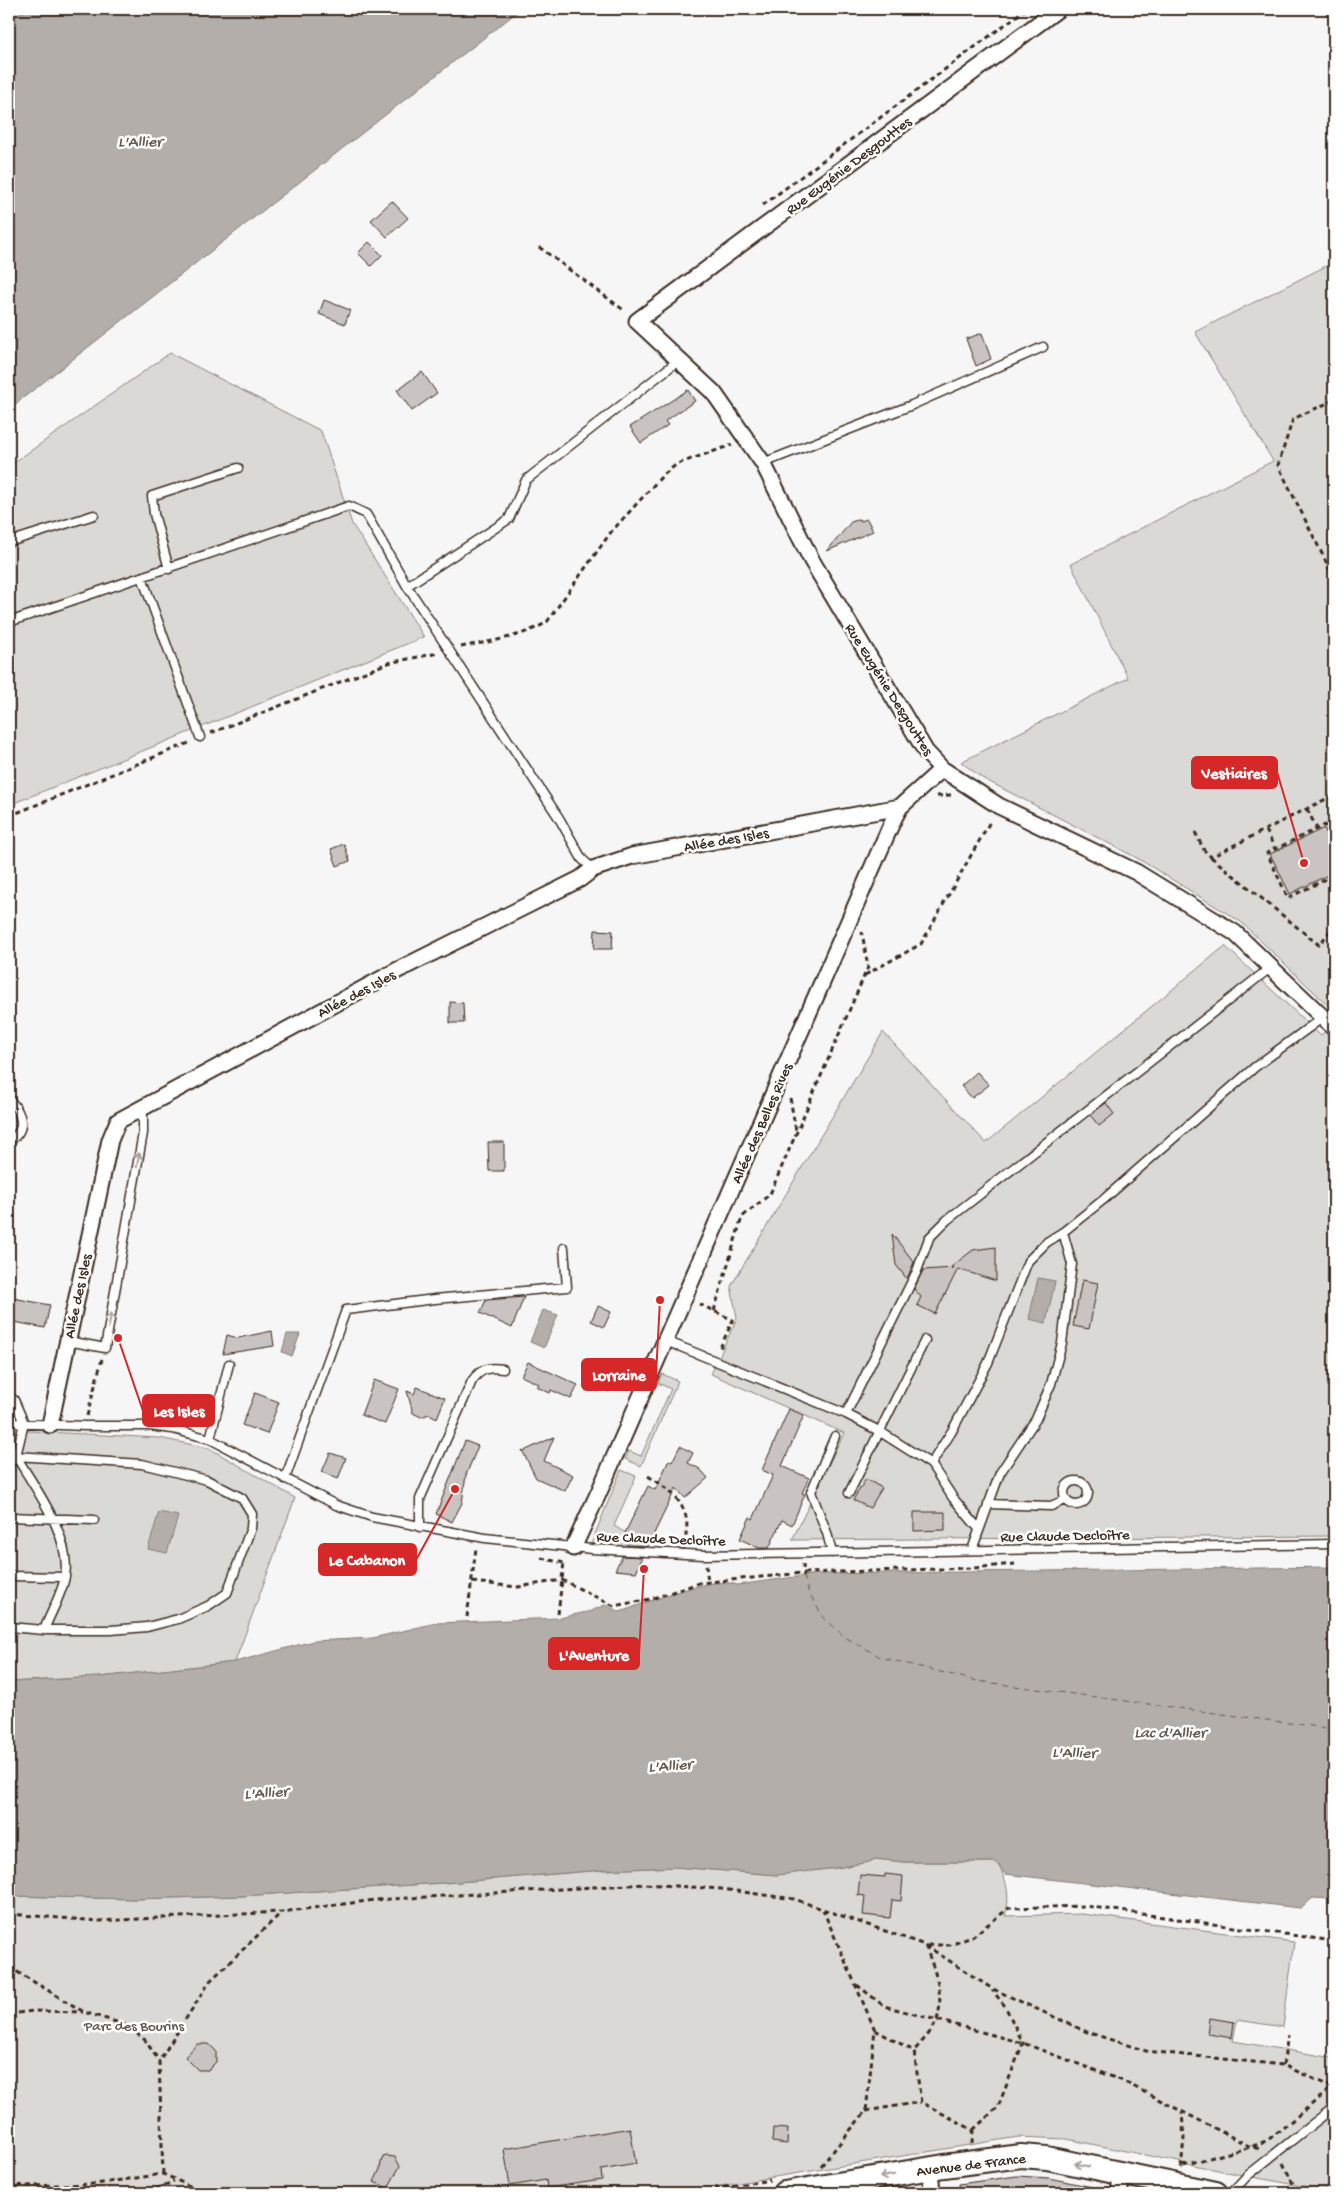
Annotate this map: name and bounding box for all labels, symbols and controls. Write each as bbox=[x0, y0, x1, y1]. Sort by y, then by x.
street label: Rue Eugénie Desgouttes bbox=[783, 113, 916, 220]
water label: L'Allier bbox=[118, 134, 165, 153]
street label: Rue Eugénie Desgouttes bbox=[840, 621, 937, 760]
callout: Vestiaires bbox=[1192, 757, 1277, 788]
text: Vestiaires bbox=[1200, 766, 1268, 785]
street label: Allée des Isles bbox=[683, 825, 771, 857]
street label: Allée des Isles bbox=[315, 966, 399, 1023]
street label: Allée des Belles Rives bbox=[728, 1060, 798, 1187]
one-way arrow bbox=[134, 1152, 144, 1168]
street label: Allée des Isles bbox=[61, 1252, 97, 1340]
one-way arrow bbox=[106, 1313, 116, 1329]
callout: Lorraine bbox=[582, 1359, 656, 1390]
text: Lorraine bbox=[592, 1368, 647, 1387]
callout: Les Isles bbox=[143, 1395, 214, 1426]
text: Les Isles bbox=[153, 1404, 206, 1423]
street label: Rue Claude Decloître bbox=[1000, 1527, 1130, 1547]
street label: Rue Claude Decloître bbox=[596, 1529, 726, 1551]
callout: Le Cabanon bbox=[319, 1544, 416, 1575]
text: Le Cabanon bbox=[329, 1553, 406, 1572]
callout: L'Aventure bbox=[549, 1638, 639, 1669]
text: L'Aventure bbox=[559, 1648, 630, 1667]
water label: Lac d'Allier bbox=[1134, 1725, 1209, 1744]
water label: L'Allier bbox=[1052, 1745, 1099, 1764]
water label: L'Allier bbox=[648, 1756, 696, 1778]
water label: L'Allier bbox=[244, 1783, 292, 1805]
park label: Parc des Bourins bbox=[83, 2018, 184, 2036]
street label: Avenue de France bbox=[916, 2150, 1027, 2182]
one-way arrow bbox=[1075, 2160, 1091, 2170]
one-way arrow bbox=[880, 2171, 896, 2181]

